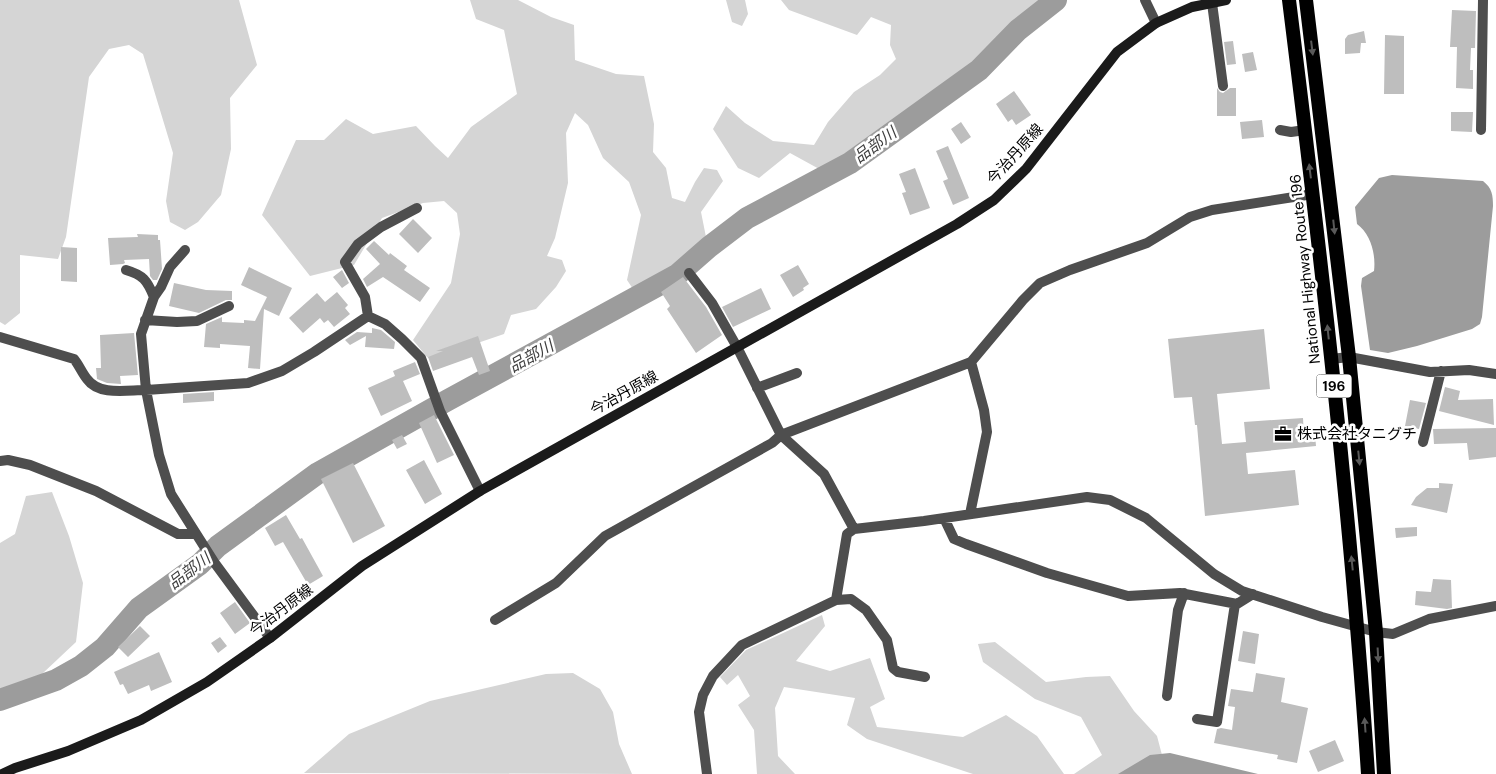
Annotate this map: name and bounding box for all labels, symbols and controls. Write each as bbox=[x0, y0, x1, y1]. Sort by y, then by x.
one-way arrow bbox=[1308, 41, 1316, 57]
street label: 今治丹原線 bbox=[982, 119, 1048, 189]
water label: 品部川 bbox=[849, 121, 902, 168]
one-way arrow bbox=[1306, 162, 1314, 178]
street label: National Highway Route 196 bbox=[1285, 173, 1325, 365]
one-way arrow bbox=[1330, 219, 1338, 235]
one-way arrow bbox=[1324, 324, 1332, 340]
water label: 品部川 bbox=[505, 334, 559, 377]
street label: 今治丹原線 bbox=[586, 366, 662, 420]
road number: 196 bbox=[1316, 374, 1352, 398]
office icon: 株式会社タニグチ bbox=[1273, 424, 1293, 444]
place label: 株式会社タニグチ bbox=[1297, 424, 1417, 444]
one-way arrow bbox=[1355, 451, 1363, 467]
water label: 品部川 bbox=[164, 547, 216, 594]
one-way arrow bbox=[1348, 555, 1356, 571]
street label: 今治丹原線 bbox=[245, 579, 317, 641]
one-way arrow bbox=[1374, 647, 1382, 663]
one-way arrow bbox=[1360, 717, 1368, 733]

